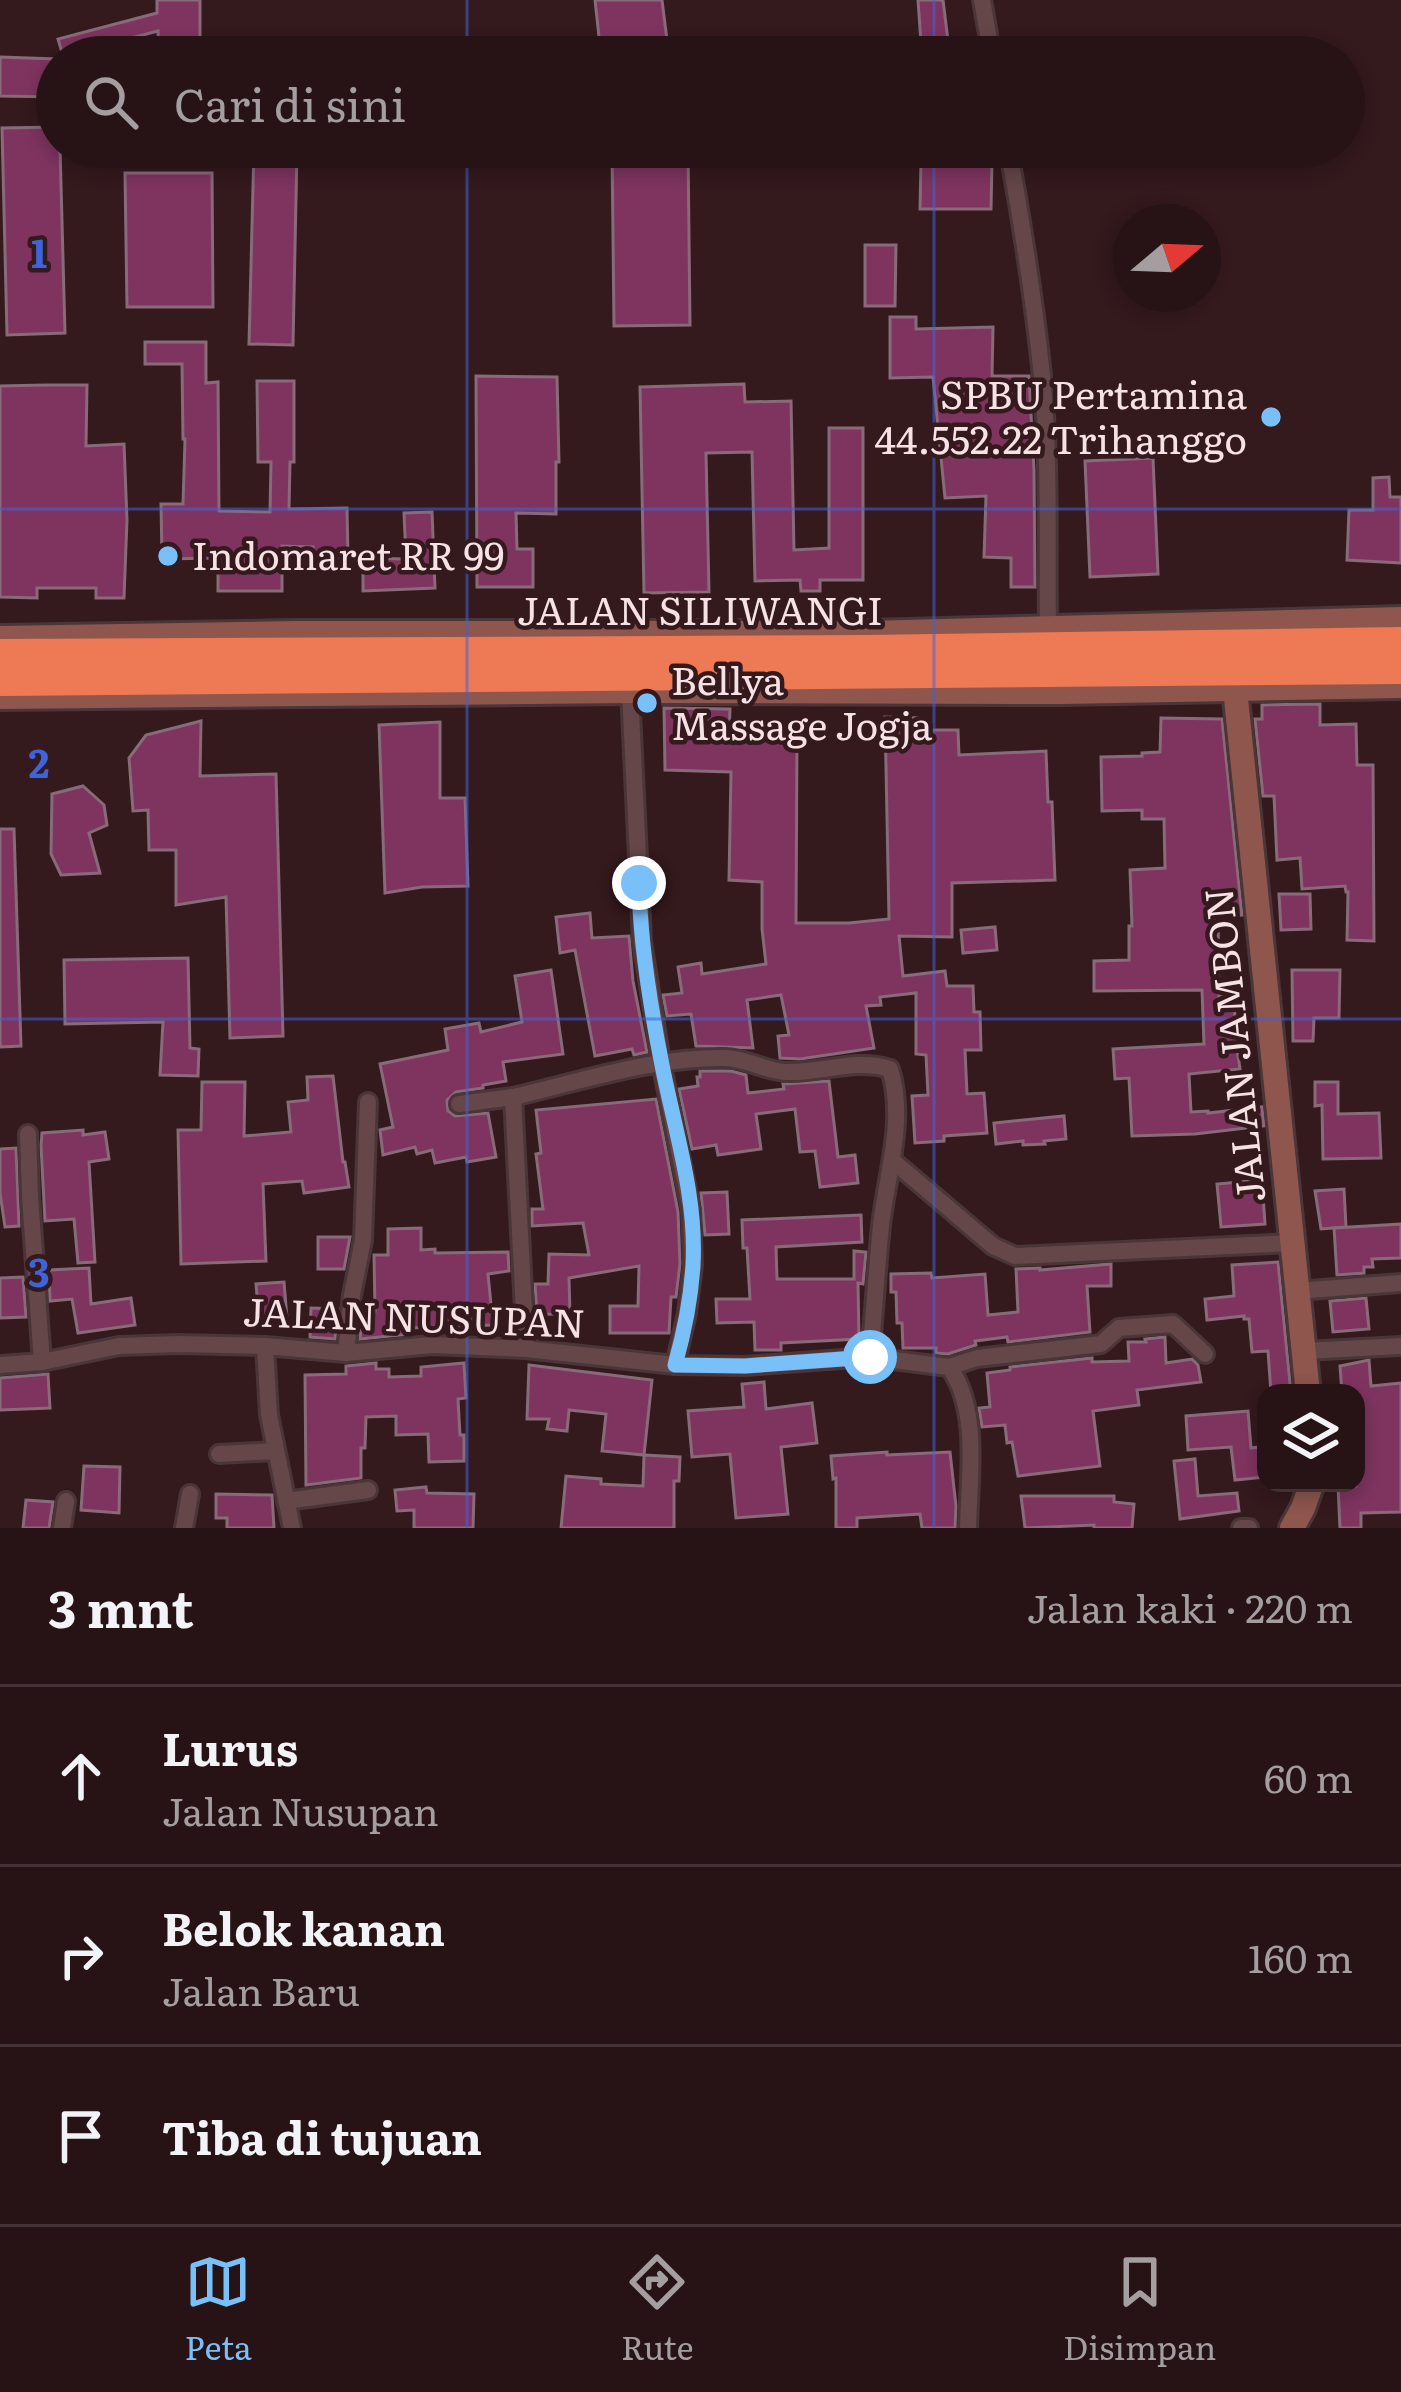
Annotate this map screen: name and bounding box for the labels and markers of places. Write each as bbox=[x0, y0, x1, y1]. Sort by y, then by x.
place label: SPBU Pertamina 44.552.22 Trihanggo bbox=[875, 363, 1247, 466]
marker: SPBU Pertamina 44.552.22 Trihanggo bbox=[1258, 404, 1284, 430]
place label: Indomaret RR 99 bbox=[192, 524, 504, 582]
marker: Indomaret RR 99 bbox=[155, 543, 181, 569]
place label: Bellya Massage Jogja bbox=[671, 649, 933, 752]
marker: Bellya Massage Jogja bbox=[634, 690, 660, 716]

